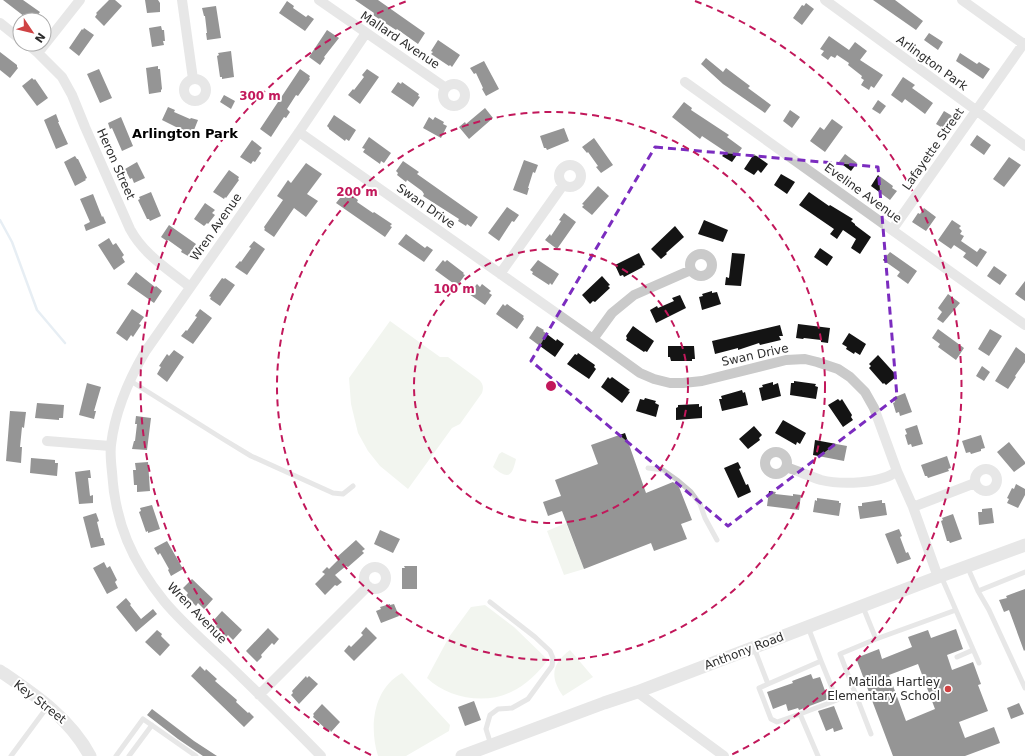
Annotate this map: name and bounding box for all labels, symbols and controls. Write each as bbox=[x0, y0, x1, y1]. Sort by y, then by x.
street label: Mallard Avenue bbox=[358, 8, 442, 72]
north arrow bbox=[12, 12, 52, 52]
text: N bbox=[32, 30, 48, 45]
street label: Arlington Park bbox=[894, 33, 970, 94]
text: 300 m bbox=[239, 89, 281, 103]
street label: Lafayette Street bbox=[899, 105, 967, 193]
street label: Heron Street bbox=[94, 126, 138, 202]
district label: Arlington Park bbox=[132, 126, 238, 141]
street label: Eveline Avenue bbox=[822, 160, 904, 226]
street label: Swan Drive bbox=[394, 181, 458, 231]
text: 200 m bbox=[336, 185, 378, 199]
street label: Wren Avenue bbox=[187, 190, 245, 264]
text: 100 m bbox=[433, 282, 475, 296]
street label: Swan Drive bbox=[720, 341, 790, 369]
centre of rings bbox=[544, 379, 558, 393]
street label: Wren Avenue bbox=[164, 580, 230, 646]
street label: Anthony Road bbox=[702, 629, 786, 673]
place label: Matilda Hartley Elementary School bbox=[827, 675, 940, 703]
street label: Key Street bbox=[11, 677, 69, 727]
marker: Matilda Hartley Elementary School bbox=[943, 684, 953, 694]

